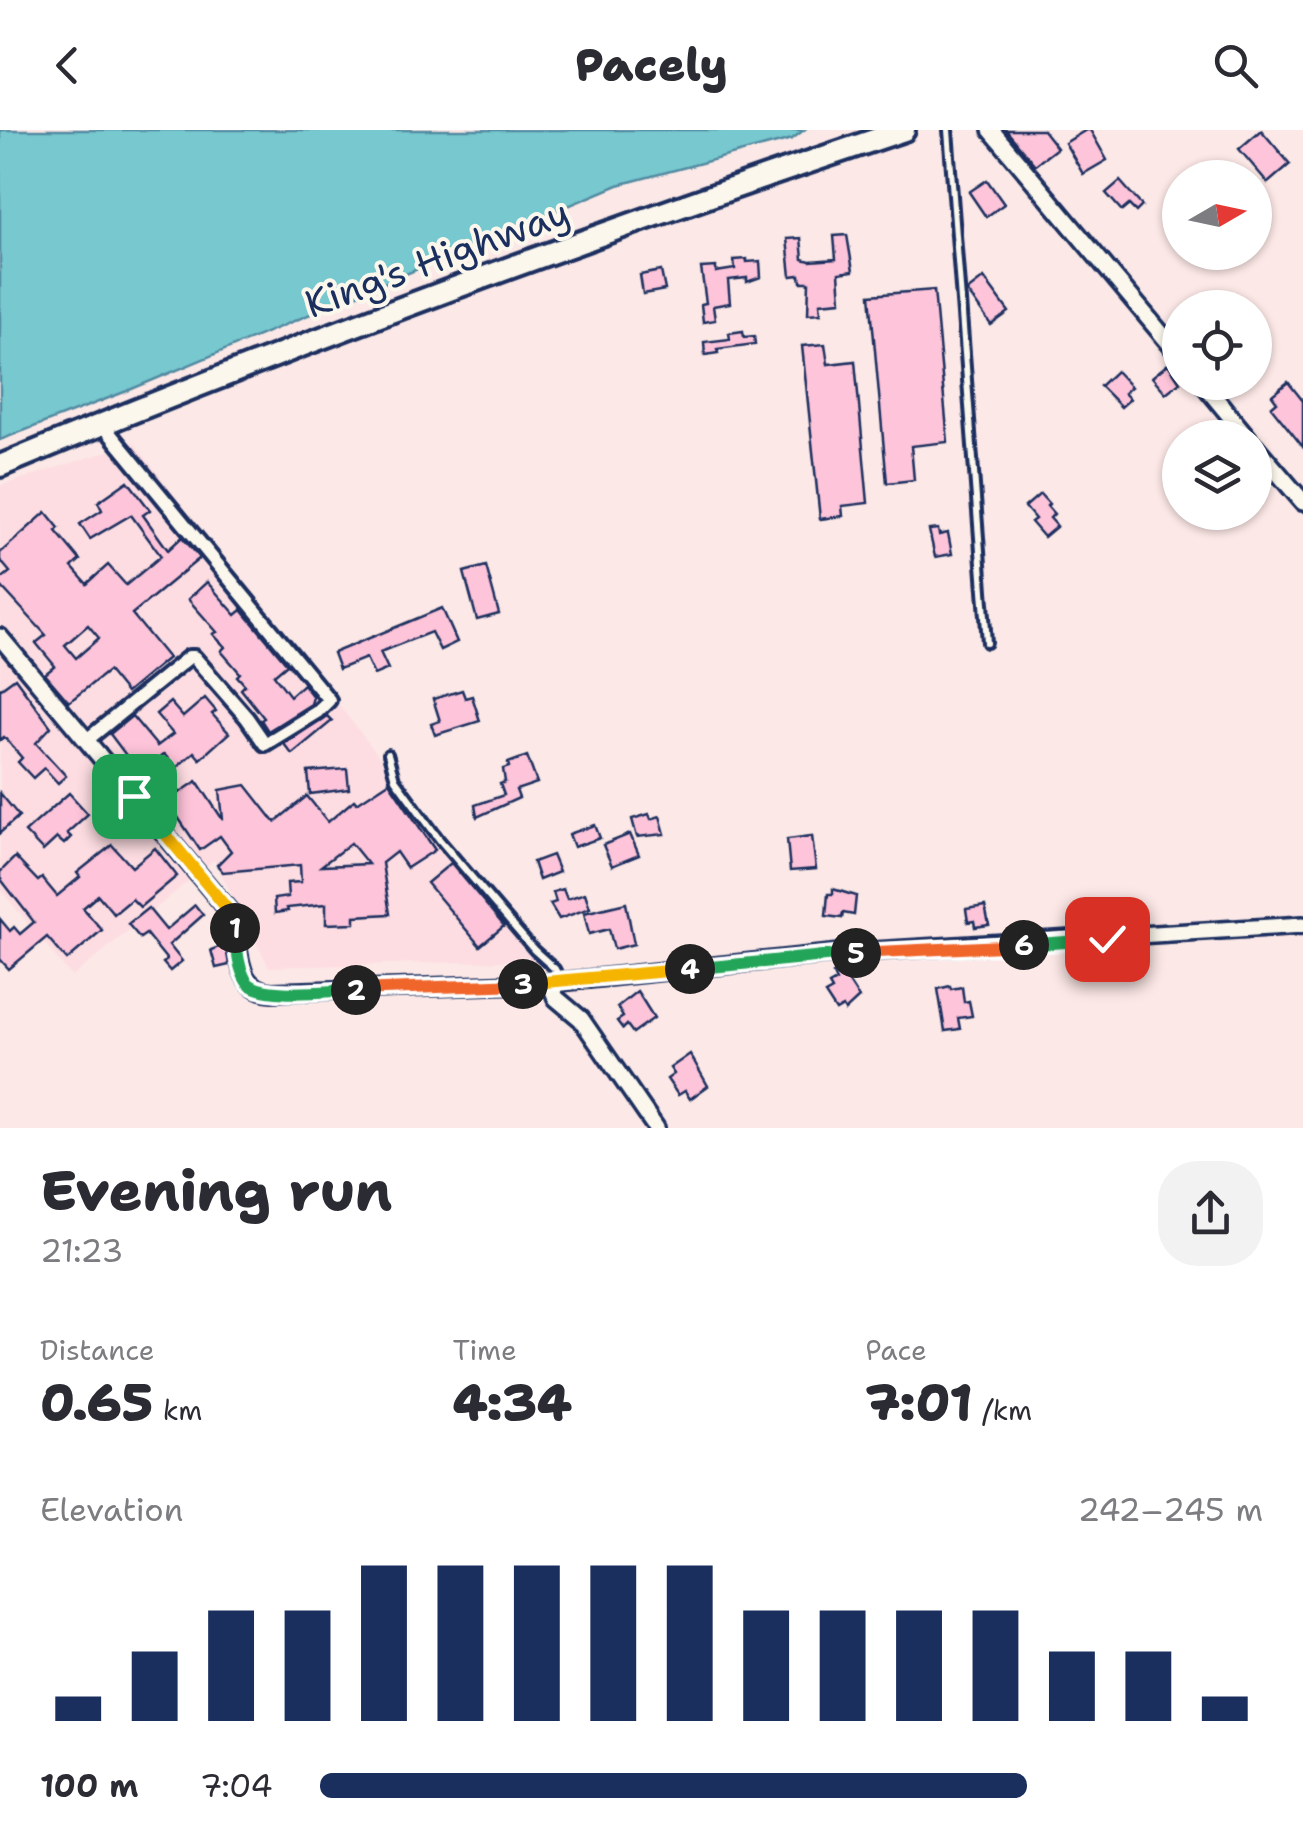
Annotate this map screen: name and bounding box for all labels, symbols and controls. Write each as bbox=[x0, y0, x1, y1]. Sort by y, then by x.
text: Pacely bbox=[575, 35, 728, 95]
icon: back bbox=[40, 38, 95, 93]
icon: search bbox=[1208, 38, 1263, 93]
north arrow bbox=[1162, 160, 1272, 270]
map controls bbox=[1162, 160, 1272, 530]
street label: King's Highway bbox=[298, 186, 576, 330]
button: locate bbox=[1162, 290, 1272, 400]
button: layers bbox=[1162, 420, 1272, 530]
pin bbox=[92, 754, 177, 839]
icon: arrive bbox=[107, 769, 162, 824]
pin bbox=[1065, 897, 1150, 982]
pin: 1 bbox=[210, 903, 260, 953]
text: 1 bbox=[229, 909, 241, 947]
icon: check bbox=[1080, 912, 1135, 967]
pin: 6 bbox=[999, 920, 1049, 970]
text: 6 bbox=[1014, 926, 1034, 964]
pin: 5 bbox=[831, 928, 881, 978]
text: 5 bbox=[847, 934, 865, 972]
pin: 4 bbox=[665, 944, 715, 994]
text: 4 bbox=[680, 950, 700, 988]
pin: 3 bbox=[498, 959, 548, 1009]
pin: 2 bbox=[331, 965, 381, 1015]
text: 3 bbox=[513, 965, 533, 1003]
text: 2 bbox=[346, 971, 366, 1009]
text: Evening run bbox=[40, 1154, 392, 1228]
button: share bbox=[1158, 1161, 1263, 1266]
text: 21:23 bbox=[40, 1229, 123, 1272]
text: Distance bbox=[40, 1331, 155, 1369]
text: Time bbox=[453, 1331, 517, 1369]
text: Pace bbox=[865, 1331, 927, 1369]
text: 0.65 bbox=[40, 1369, 153, 1436]
text: 4:34 bbox=[453, 1369, 572, 1436]
text: 7:01 bbox=[865, 1369, 973, 1436]
text: km bbox=[153, 1391, 202, 1429]
text: /km bbox=[973, 1391, 1032, 1429]
text: Elevation bbox=[40, 1488, 183, 1531]
text: 242–245 m bbox=[1078, 1488, 1263, 1531]
text: 100 m bbox=[40, 1764, 139, 1807]
text: 7:04 bbox=[200, 1764, 273, 1807]

